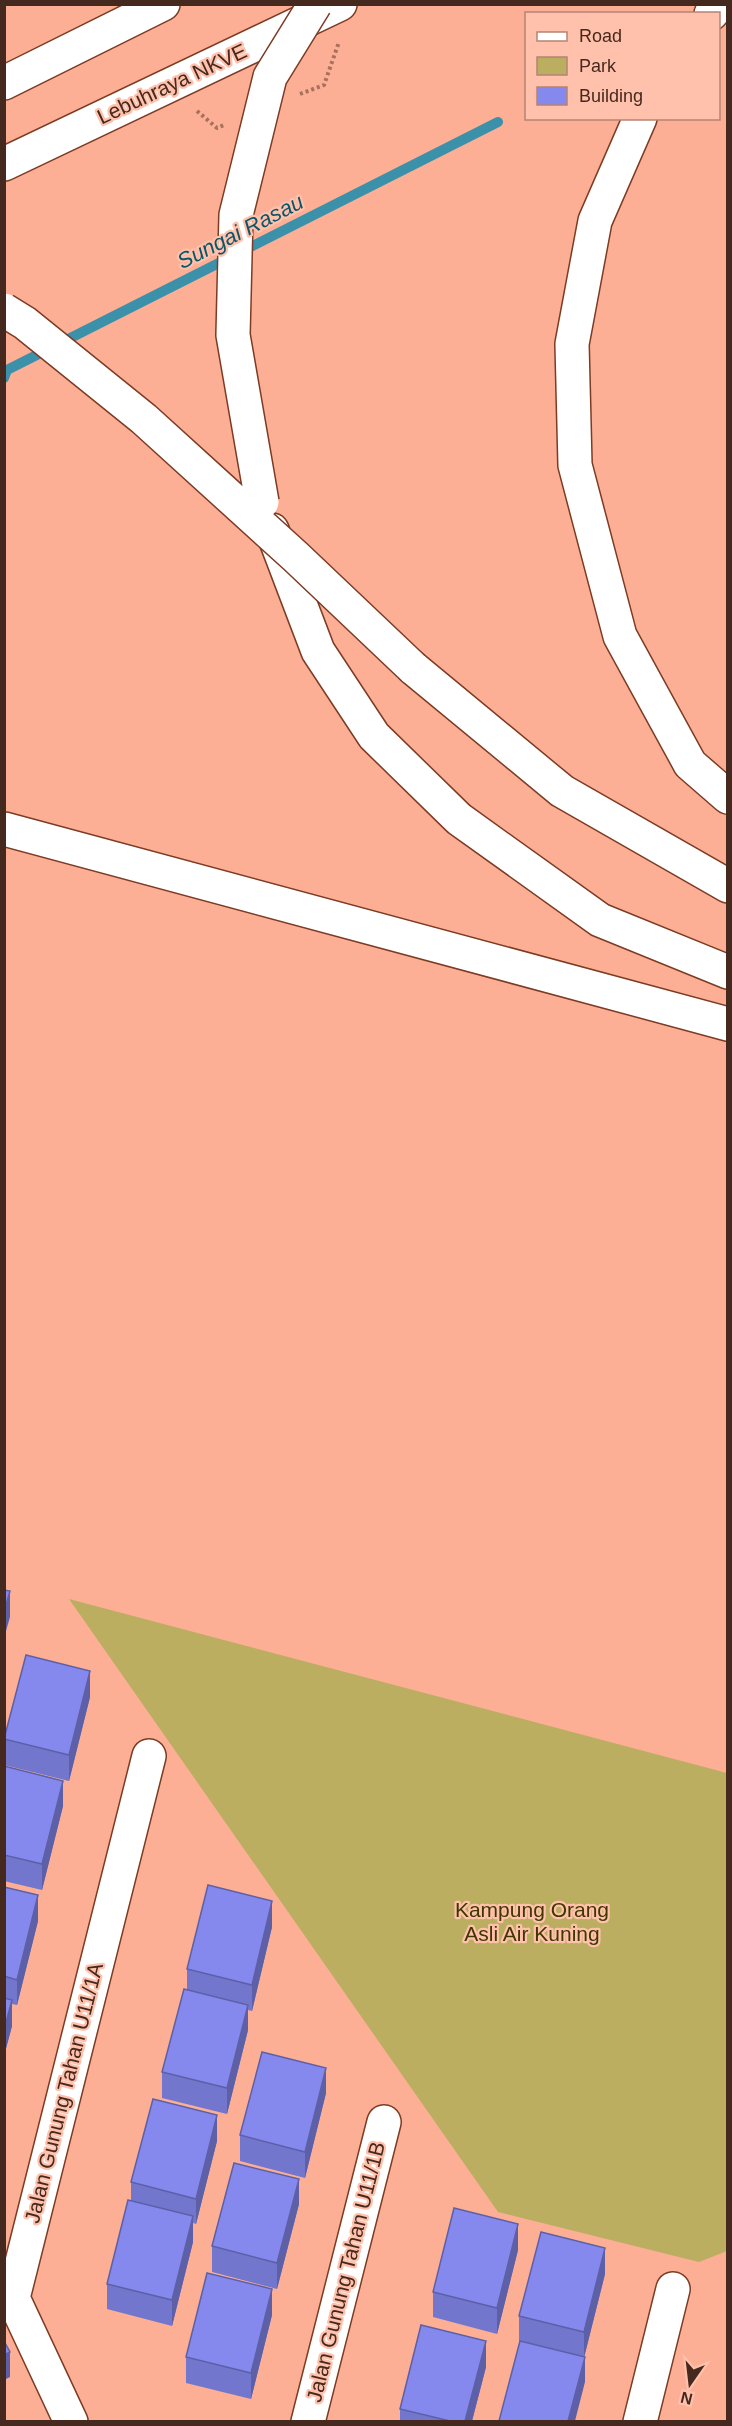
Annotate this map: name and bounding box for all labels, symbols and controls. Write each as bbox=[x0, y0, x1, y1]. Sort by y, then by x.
legend bbox=[525, 12, 720, 120]
text: Road bbox=[579, 26, 622, 46]
street label: Lebuhraya NKVE bbox=[93, 39, 250, 128]
text: Park bbox=[579, 56, 617, 76]
text: Building bbox=[579, 86, 643, 106]
water label: Sungai Rasau bbox=[173, 189, 307, 274]
park label: Kampung Orang Asli Air Kuning bbox=[455, 1898, 609, 1945]
street label: Jalan Gunung Tahan U11/1A bbox=[20, 1960, 107, 2226]
street label: Jalan Gunung Tahan U11/1B bbox=[302, 2139, 389, 2405]
north arrow bbox=[660, 2354, 720, 2414]
text: N bbox=[679, 2388, 694, 2408]

